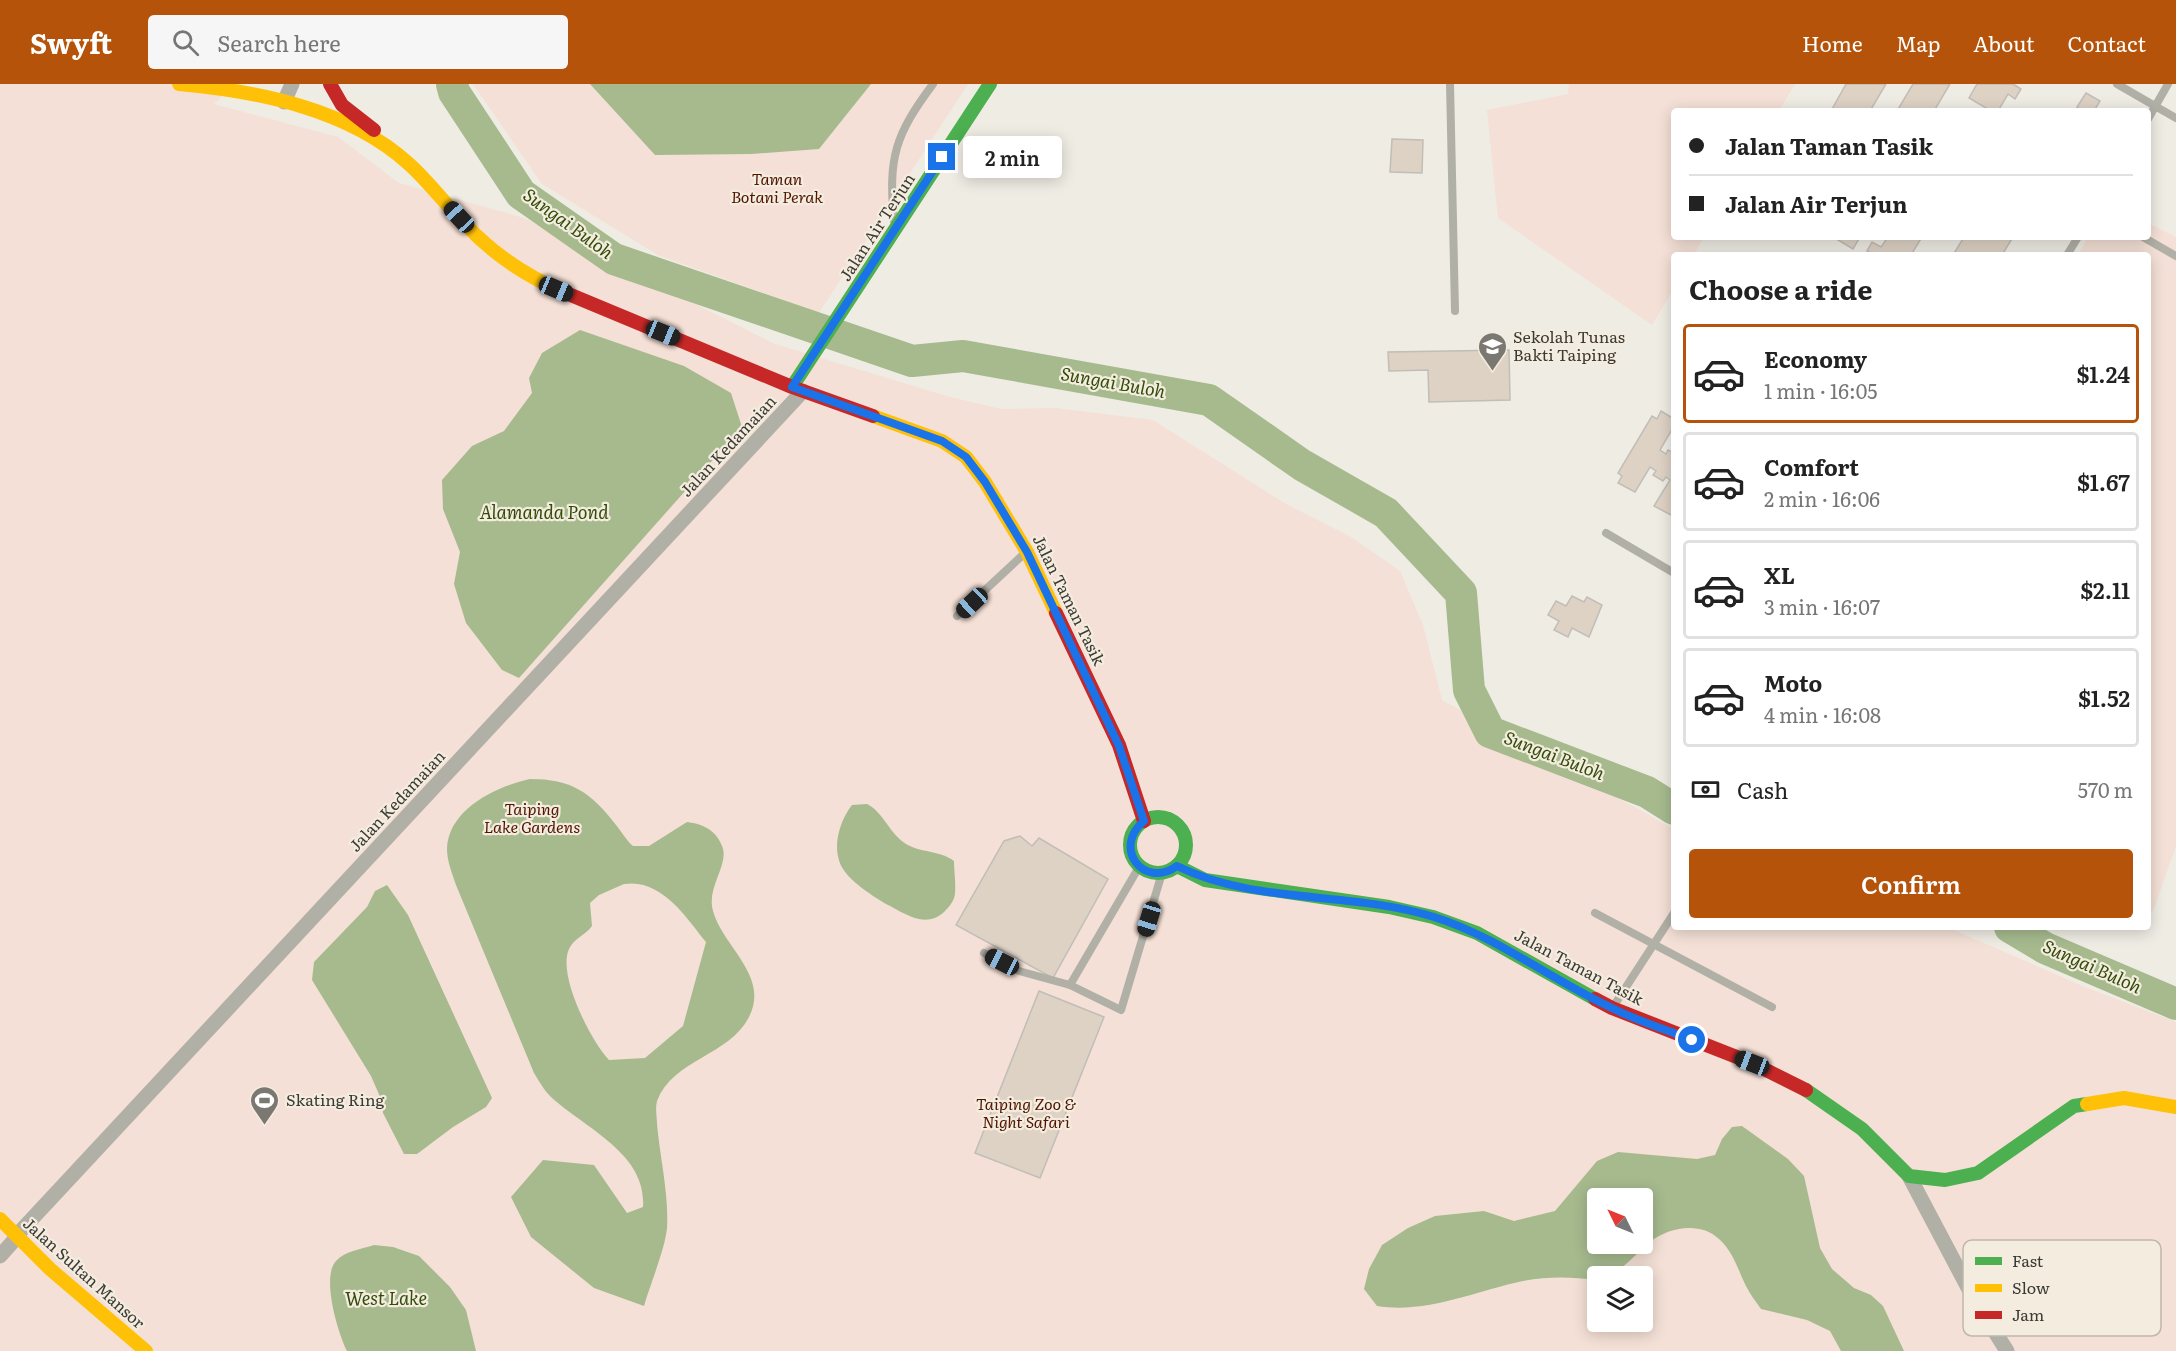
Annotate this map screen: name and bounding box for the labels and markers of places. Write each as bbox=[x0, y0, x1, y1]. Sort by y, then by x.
place label: Sekolah Tunas Bakti Taiping bbox=[1513, 324, 1625, 366]
school or university icon: Sekolah Tunas Bakti Taiping bbox=[1476, 330, 1508, 372]
sports icon: Skating Ring bbox=[249, 1084, 281, 1126]
place label: Skating Ring bbox=[286, 1087, 384, 1111]

